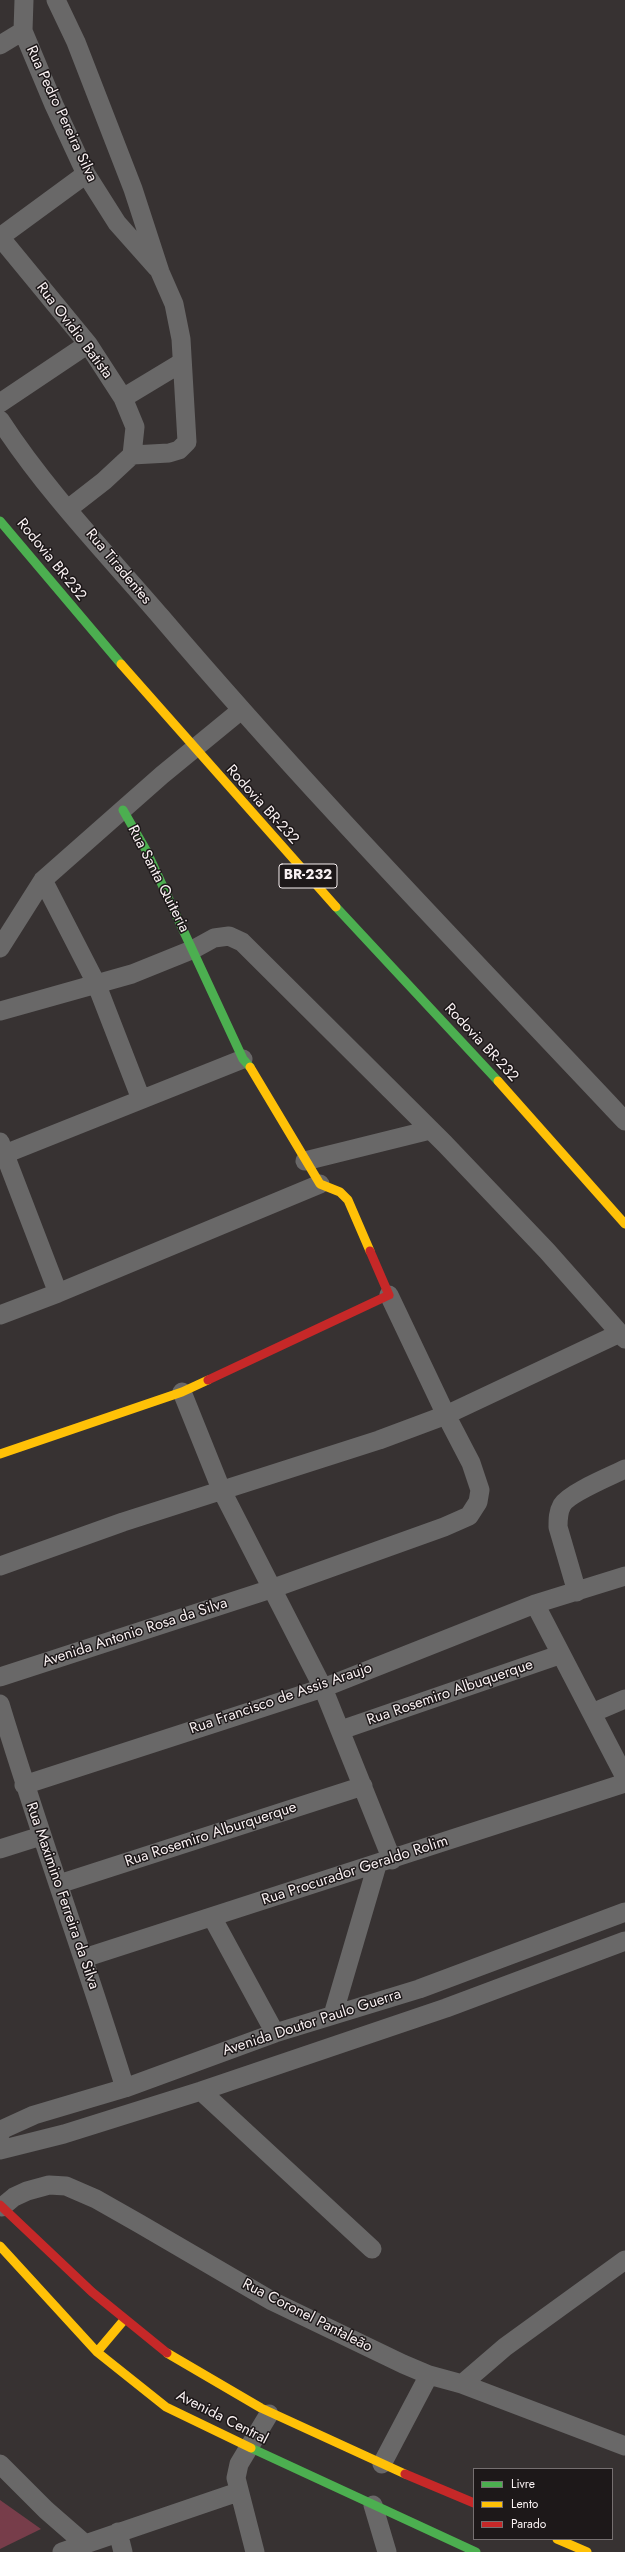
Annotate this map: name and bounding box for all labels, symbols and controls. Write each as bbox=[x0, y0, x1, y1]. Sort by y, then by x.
street label: Rua Pedro Pereira Silva bbox=[22, 43, 100, 185]
street label: Rua Ovidio Batista bbox=[32, 279, 116, 383]
street label: Rodovia BR-232 bbox=[12, 515, 90, 605]
street label: Rua Tiradentes bbox=[81, 526, 155, 608]
street label: Rodovia BR-232 bbox=[222, 762, 302, 848]
street label: Rua Santa Quiteria bbox=[123, 822, 193, 936]
road number: BR-232 bbox=[279, 864, 337, 888]
street label: Rodovia BR-232 bbox=[440, 1000, 522, 1086]
street label: Avenida Antonio Rosa da Silva bbox=[40, 1595, 230, 1671]
street label: Rua Rosemiro Albuquerque bbox=[365, 1656, 535, 1730]
street label: Rua Francisco de Assis Araujo bbox=[187, 1659, 375, 1739]
street label: Rua Rosemiro Alburquerque bbox=[123, 1799, 299, 1871]
street label: Rua Maximino Ferreira da Silva bbox=[21, 1800, 103, 1992]
street label: Rua Procurador Geraldo Rolim bbox=[260, 1832, 450, 1910]
street label: Avenida Doutor Paulo Guerra bbox=[220, 1986, 404, 2060]
street label: Rua Coronel Pantaleão bbox=[239, 2275, 375, 2357]
street label: Avenida Central bbox=[173, 2387, 271, 2449]
legend bbox=[473, 2468, 613, 2540]
text: Livre bbox=[511, 2475, 535, 2493]
text: Lento bbox=[511, 2495, 538, 2513]
text: Parado bbox=[511, 2515, 546, 2533]

